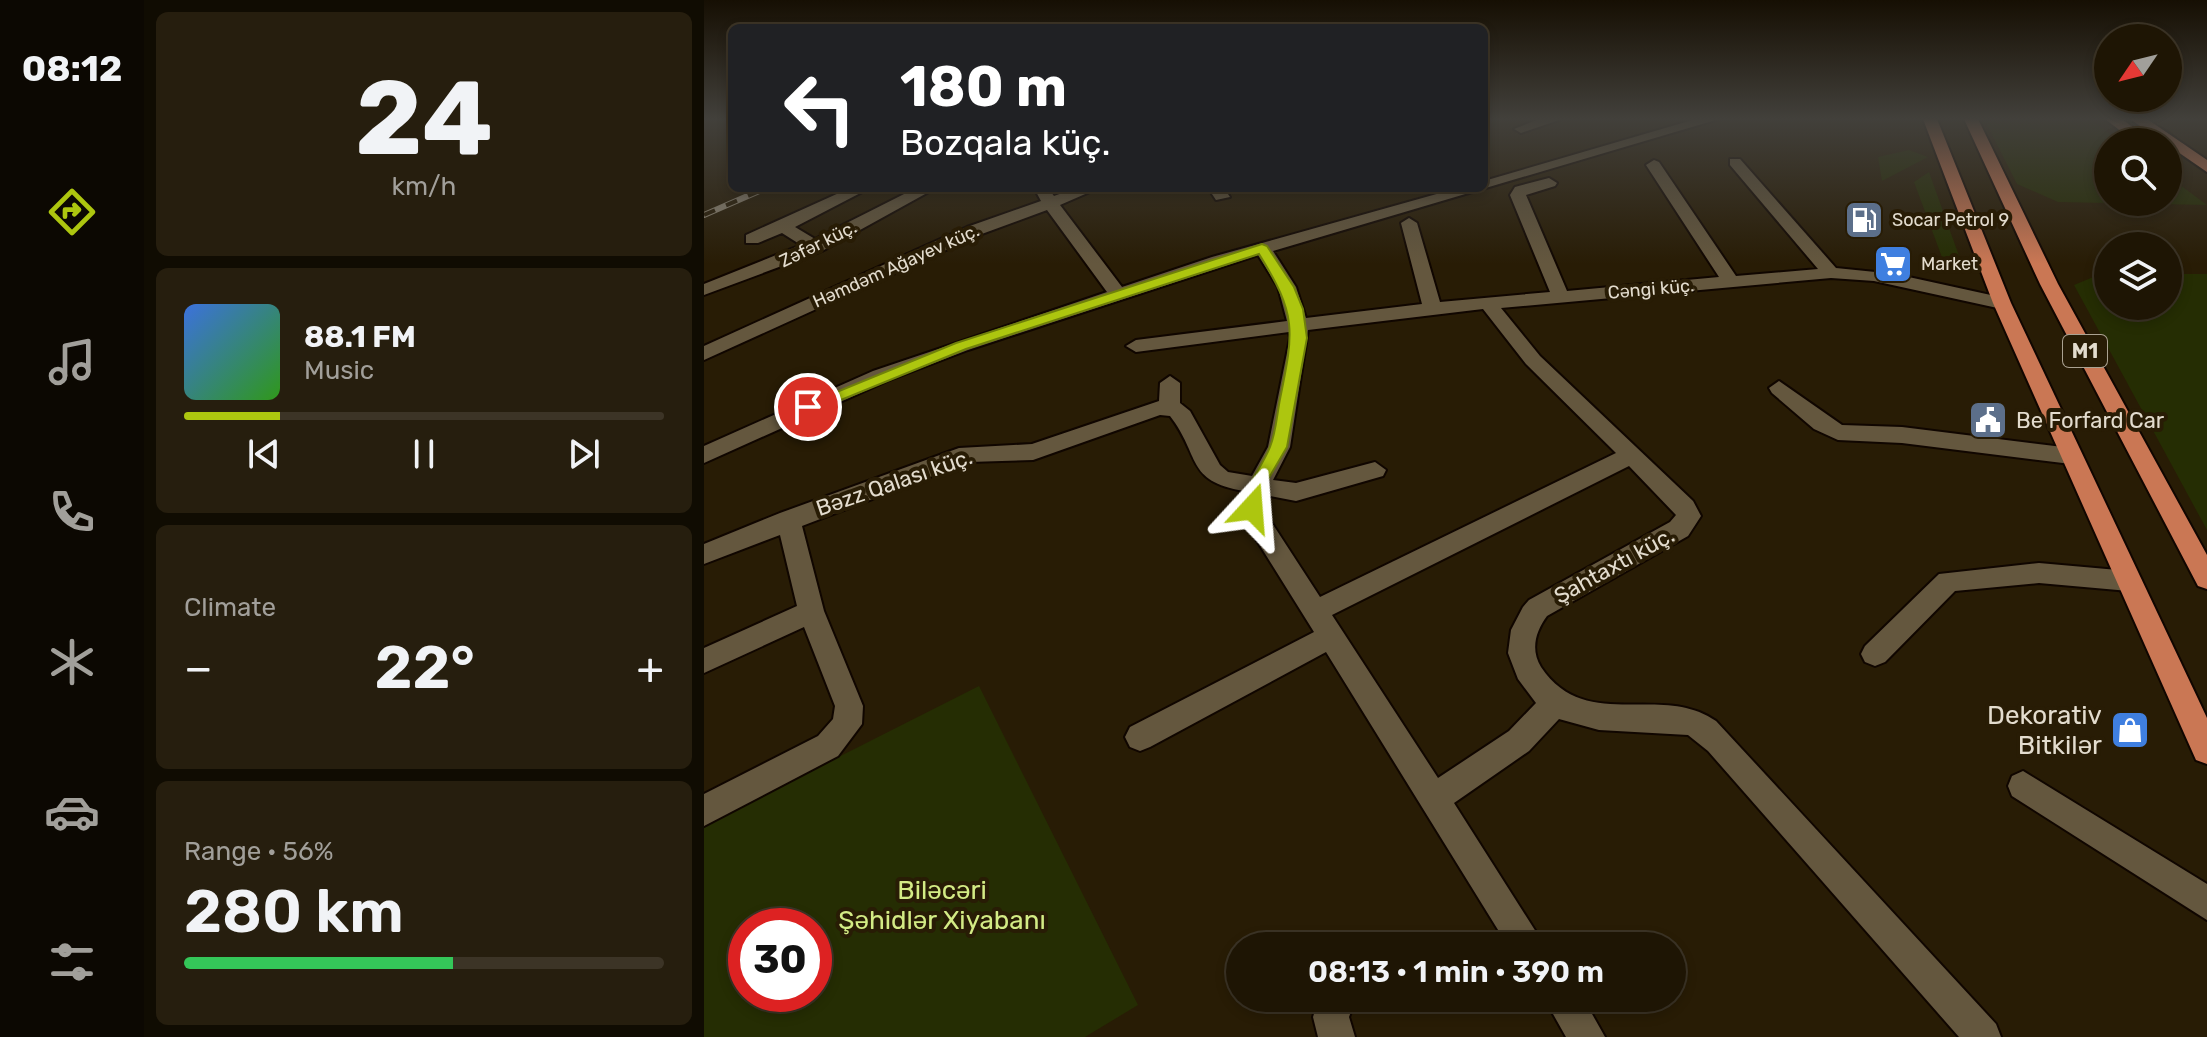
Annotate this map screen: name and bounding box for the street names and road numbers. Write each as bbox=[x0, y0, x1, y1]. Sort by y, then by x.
street label: Zəfər küç. bbox=[776, 216, 860, 272]
street label: Həmdəm Ağayev küç. bbox=[809, 219, 983, 313]
street label: Cəngi küç. bbox=[1607, 274, 1695, 304]
road number: M1 bbox=[2063, 335, 2107, 367]
street label: Bəzz Qalası küç. bbox=[812, 443, 976, 522]
street label: Şahtaxtı küç. bbox=[1549, 521, 1679, 610]

